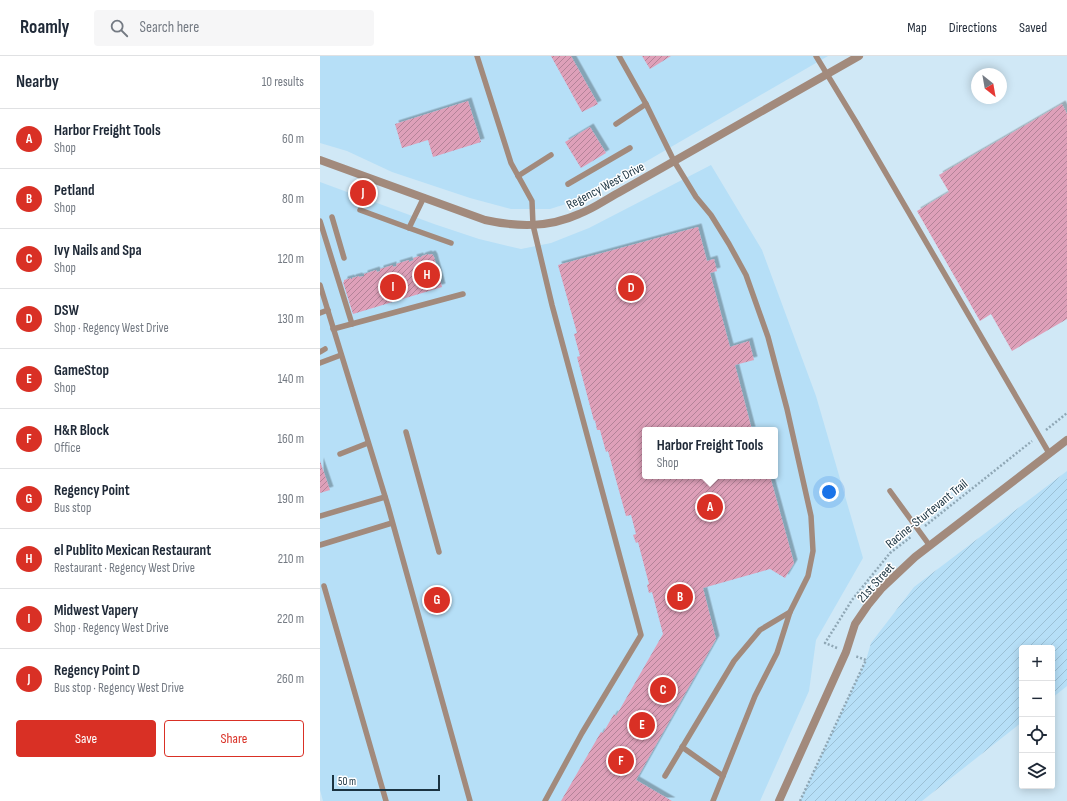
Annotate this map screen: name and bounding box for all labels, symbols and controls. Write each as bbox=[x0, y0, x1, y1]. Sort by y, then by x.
search box bbox=[94, 10, 374, 46]
text: Roamly bbox=[20, 16, 70, 39]
icon: search bbox=[108, 17, 130, 39]
text: Search here bbox=[140, 18, 199, 37]
text: Map bbox=[907, 19, 927, 36]
text: Directions bbox=[949, 19, 997, 36]
text: Saved bbox=[1019, 19, 1047, 36]
north arrow bbox=[971, 68, 1007, 104]
text: Nearby bbox=[16, 72, 59, 92]
text: 10 results bbox=[262, 74, 304, 90]
text: Harbor Freight Tools bbox=[54, 121, 161, 140]
text: A bbox=[26, 131, 32, 147]
text: 60 m bbox=[282, 131, 304, 147]
text: Shop bbox=[54, 140, 76, 156]
street label: Regency West Drive bbox=[564, 159, 647, 213]
pin: J bbox=[350, 178, 376, 208]
text: Petland bbox=[54, 181, 95, 200]
text: B bbox=[26, 191, 32, 207]
text: 80 m bbox=[282, 191, 304, 207]
text: Shop bbox=[54, 200, 76, 216]
text: Ivy Nails and Spa bbox=[54, 241, 142, 260]
text: C bbox=[26, 251, 32, 267]
text: 120 m bbox=[278, 251, 304, 267]
text: Shop bbox=[54, 260, 76, 276]
pin: H bbox=[414, 260, 440, 290]
pin: I bbox=[380, 272, 406, 302]
pin: D bbox=[618, 273, 644, 303]
text: DSW bbox=[54, 301, 79, 320]
text: D bbox=[26, 311, 32, 327]
text: 130 m bbox=[278, 311, 304, 327]
text: Shop · Regency West Drive bbox=[54, 320, 169, 336]
text: GameStop bbox=[54, 361, 109, 380]
text: E bbox=[26, 371, 32, 387]
text: 140 m bbox=[278, 371, 304, 387]
text: Shop bbox=[54, 380, 76, 396]
text: H&R Block bbox=[54, 421, 109, 440]
popup bbox=[642, 427, 778, 479]
text: F bbox=[26, 431, 32, 447]
text: 160 m bbox=[278, 431, 304, 447]
text: Harbor Freight Tools bbox=[657, 436, 763, 455]
text: Office bbox=[54, 440, 81, 456]
text: Shop bbox=[657, 455, 679, 471]
street label: Racine-Sturtevant Trail bbox=[882, 476, 971, 552]
text: Regency Point bbox=[54, 481, 130, 500]
your location bbox=[819, 482, 839, 502]
text: G bbox=[26, 491, 32, 507]
text: 190 m bbox=[277, 491, 304, 507]
pin: A bbox=[697, 492, 723, 522]
text: Bus stop bbox=[54, 500, 91, 516]
text: el Publito Mexican Restaurant bbox=[54, 541, 211, 560]
text: H bbox=[26, 551, 32, 567]
text: 210 m bbox=[278, 551, 304, 567]
street label: 21st Street bbox=[854, 559, 898, 606]
text: Restaurant · Regency West Drive bbox=[54, 560, 195, 576]
pin: B bbox=[667, 582, 693, 612]
pin: G bbox=[424, 585, 450, 615]
text: Midwest Vapery bbox=[54, 601, 138, 620]
text: I bbox=[28, 611, 30, 627]
text: 220 m bbox=[277, 611, 304, 627]
text: Shop · Regency West Drive bbox=[54, 620, 169, 636]
map controls bbox=[1019, 645, 1055, 789]
button: + bbox=[1019, 645, 1055, 681]
text: Regency Point D bbox=[54, 661, 140, 680]
text: J bbox=[28, 671, 30, 687]
text: 260 m bbox=[277, 671, 304, 687]
pin: C bbox=[650, 675, 676, 705]
text: Bus stop · Regency West Drive bbox=[54, 680, 184, 696]
button: − bbox=[1019, 681, 1055, 717]
pin: E bbox=[629, 710, 655, 740]
button: locate bbox=[1019, 717, 1055, 753]
button: Save bbox=[16, 720, 156, 757]
button: Share bbox=[164, 720, 304, 757]
pin: F bbox=[608, 746, 634, 776]
button: layers bbox=[1019, 753, 1055, 789]
scale bar bbox=[332, 773, 440, 792]
text: 50 m bbox=[338, 775, 356, 788]

